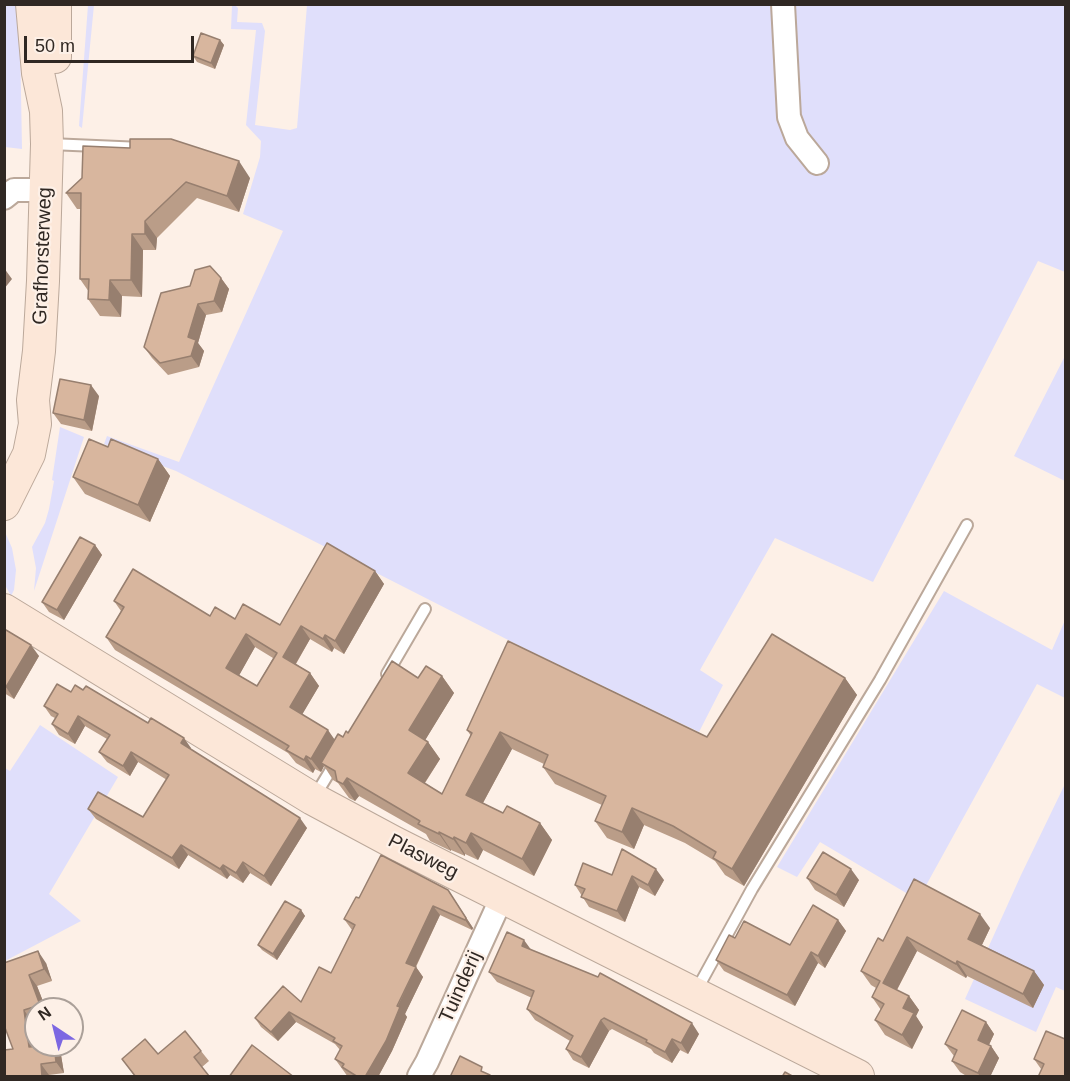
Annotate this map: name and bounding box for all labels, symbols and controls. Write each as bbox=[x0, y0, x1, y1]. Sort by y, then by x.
scale bar bbox=[27, 24, 196, 62]
text: 50 m bbox=[35, 36, 75, 56]
street label: Grafhorsterweg bbox=[29, 187, 57, 325]
street label: Plasweg bbox=[384, 829, 462, 885]
street label: Tuinderij bbox=[435, 947, 487, 1027]
north arrow bbox=[24, 997, 84, 1057]
text: N bbox=[35, 1003, 54, 1024]

